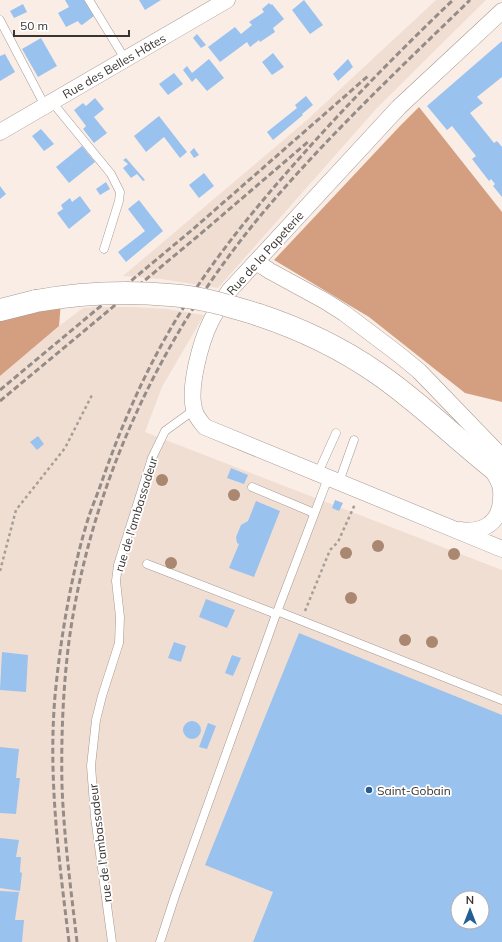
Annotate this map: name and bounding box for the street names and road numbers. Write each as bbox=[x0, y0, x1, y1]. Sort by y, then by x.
street label: Rue des Belles Hâtes bbox=[60, 30, 168, 102]
street label: Rue de la Papeterie bbox=[223, 208, 307, 298]
street label: rue de l'ambassadeur bbox=[111, 454, 161, 573]
street label: rue de l'ambassadeur bbox=[85, 782, 115, 903]

